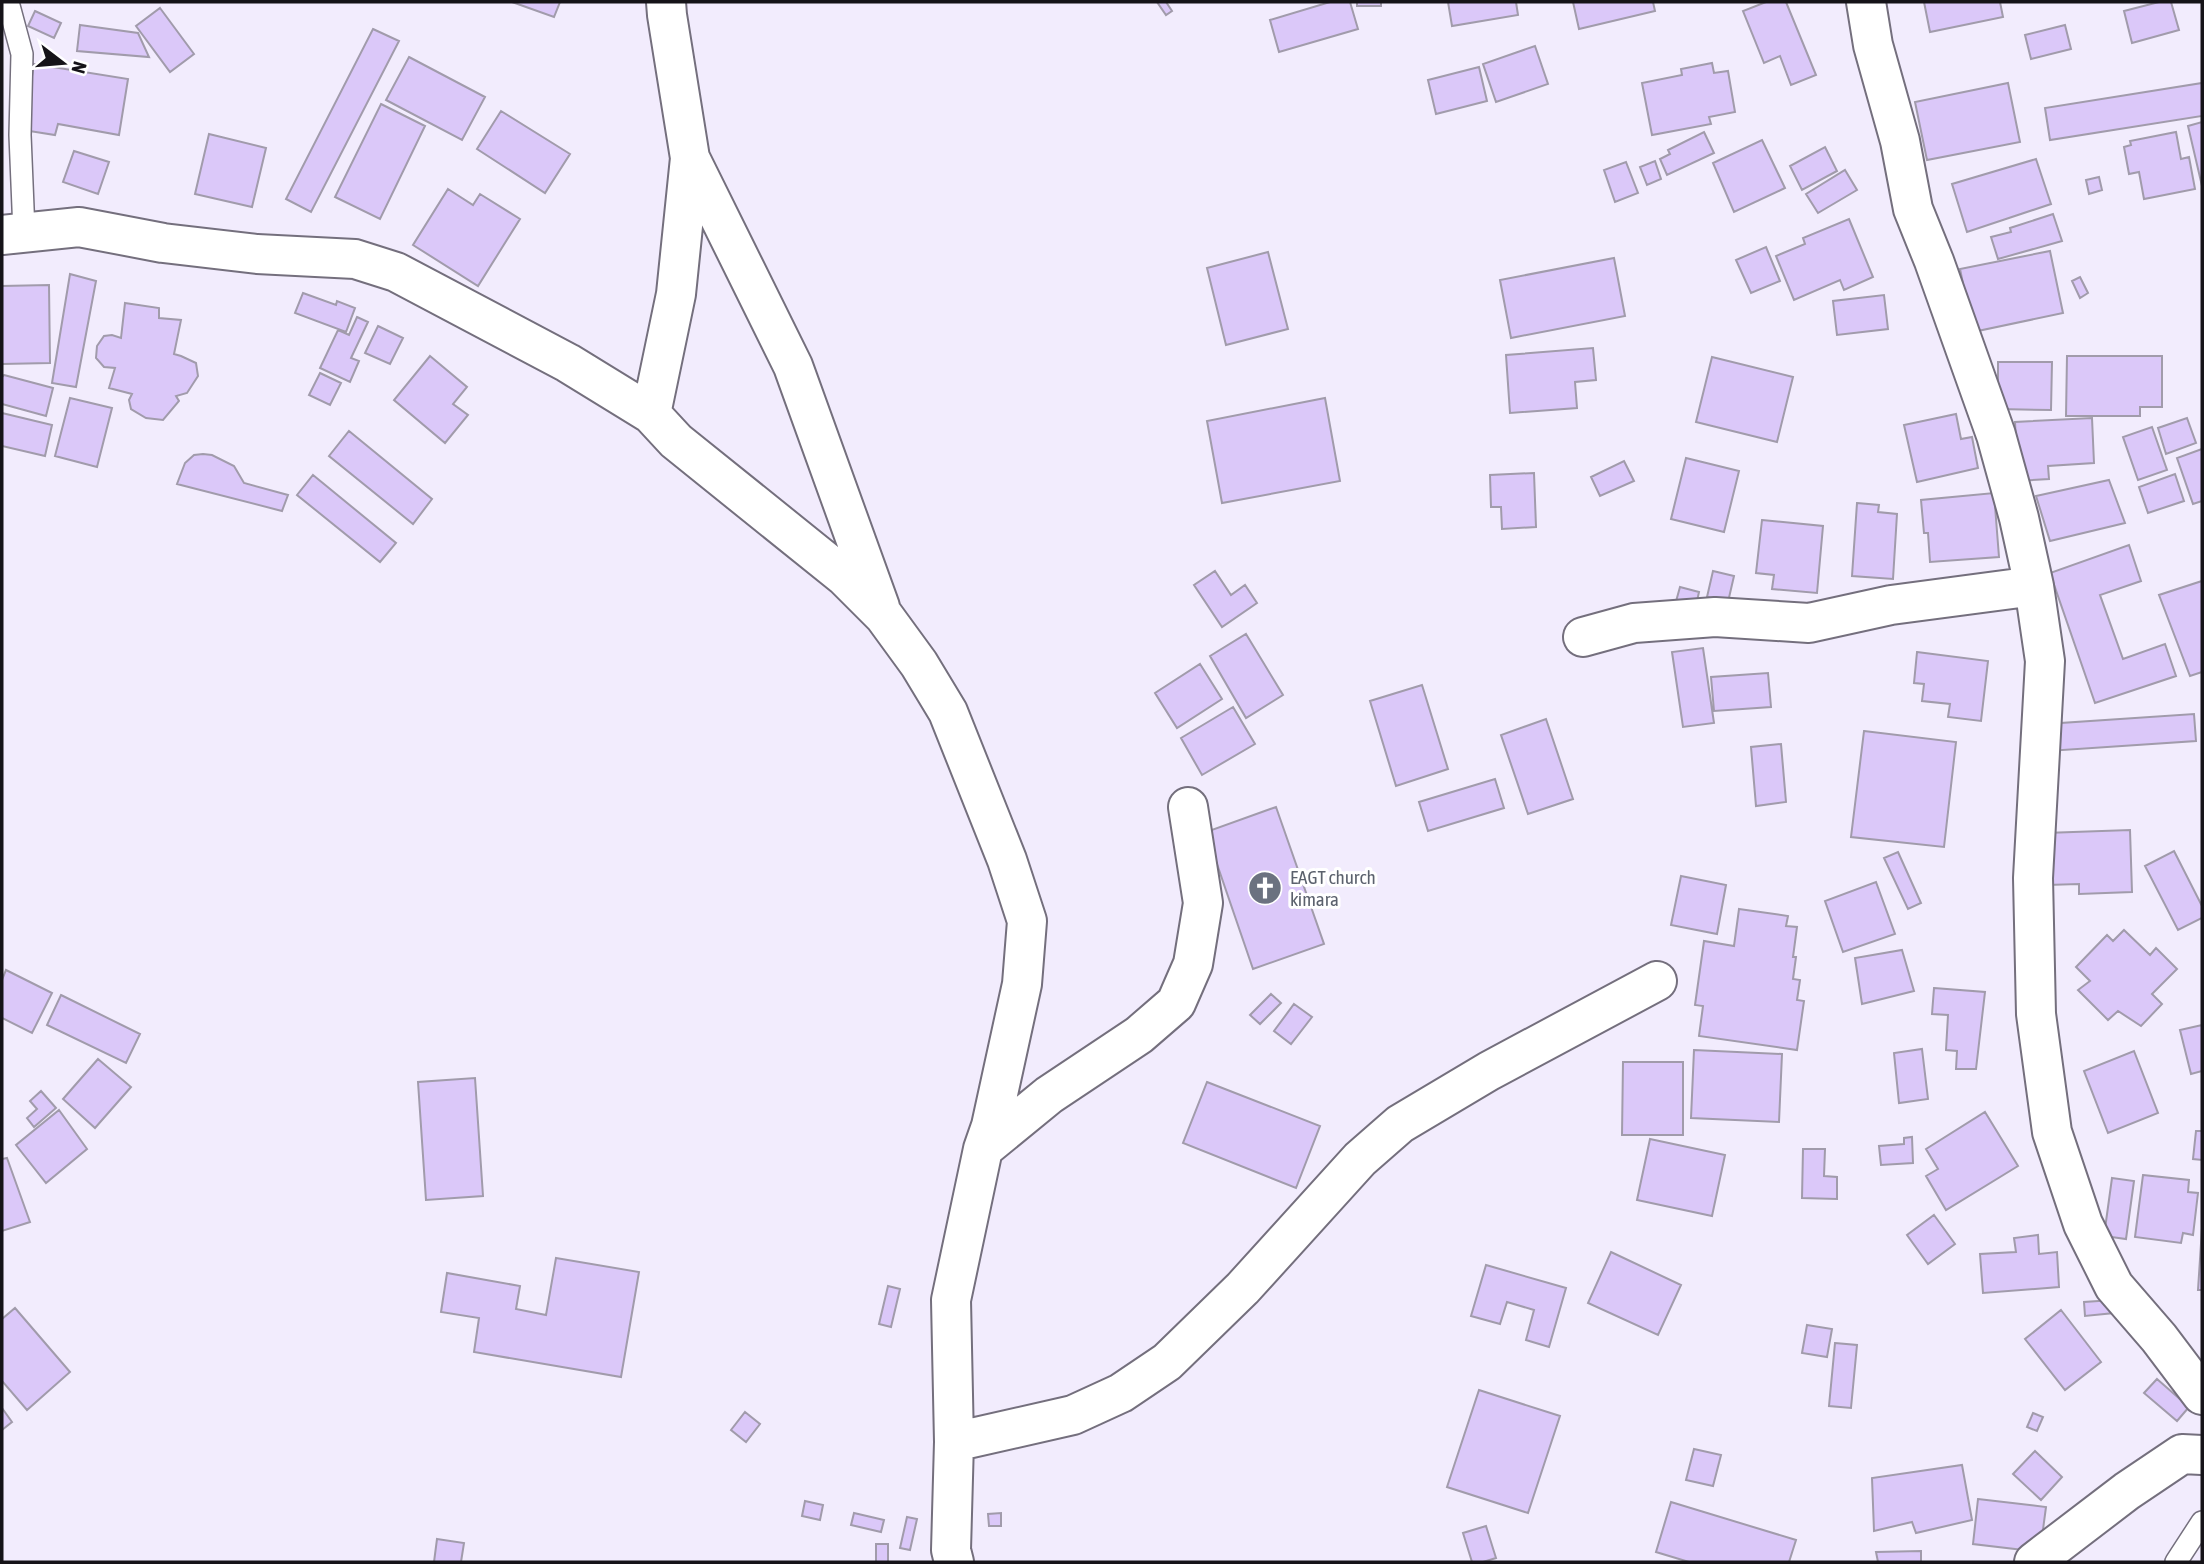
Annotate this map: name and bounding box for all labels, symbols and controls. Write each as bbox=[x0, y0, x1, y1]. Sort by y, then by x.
north arrow bbox=[28, 28, 98, 98]
text: N bbox=[67, 59, 91, 76]
place label: EAGT church kimara bbox=[1290, 866, 1376, 910]
church icon: EAGT church kimara bbox=[1246, 869, 1284, 907]

